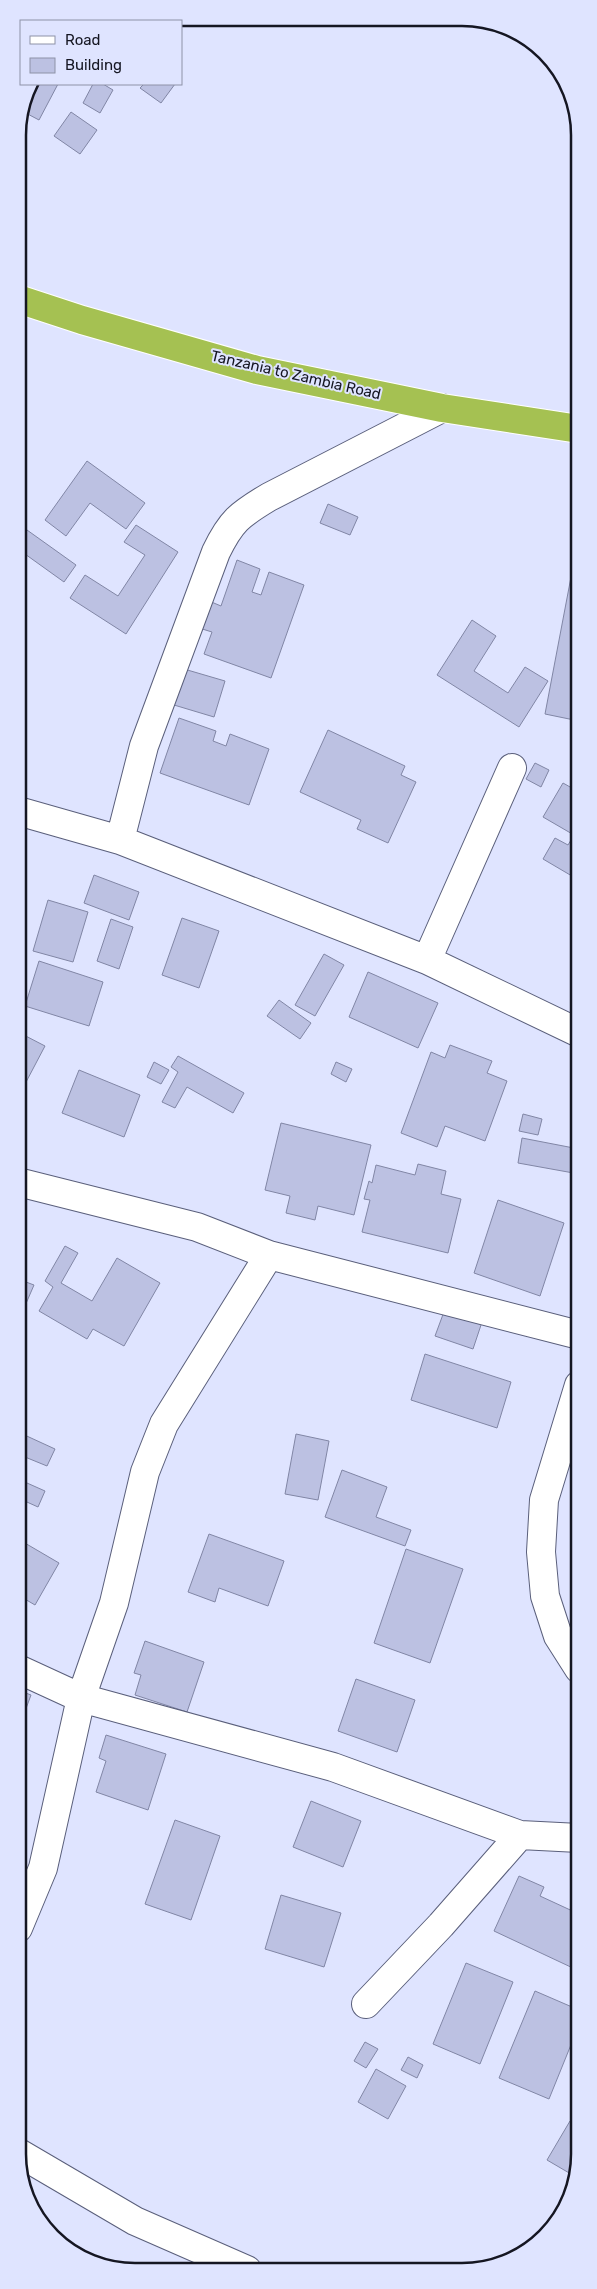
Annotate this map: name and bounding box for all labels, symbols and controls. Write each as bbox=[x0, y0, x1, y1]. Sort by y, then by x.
legend bbox=[20, 20, 182, 85]
text: Road bbox=[65, 31, 101, 49]
text: Building bbox=[65, 56, 122, 74]
street label: Tanzania to Zambia Road bbox=[209, 347, 383, 403]

